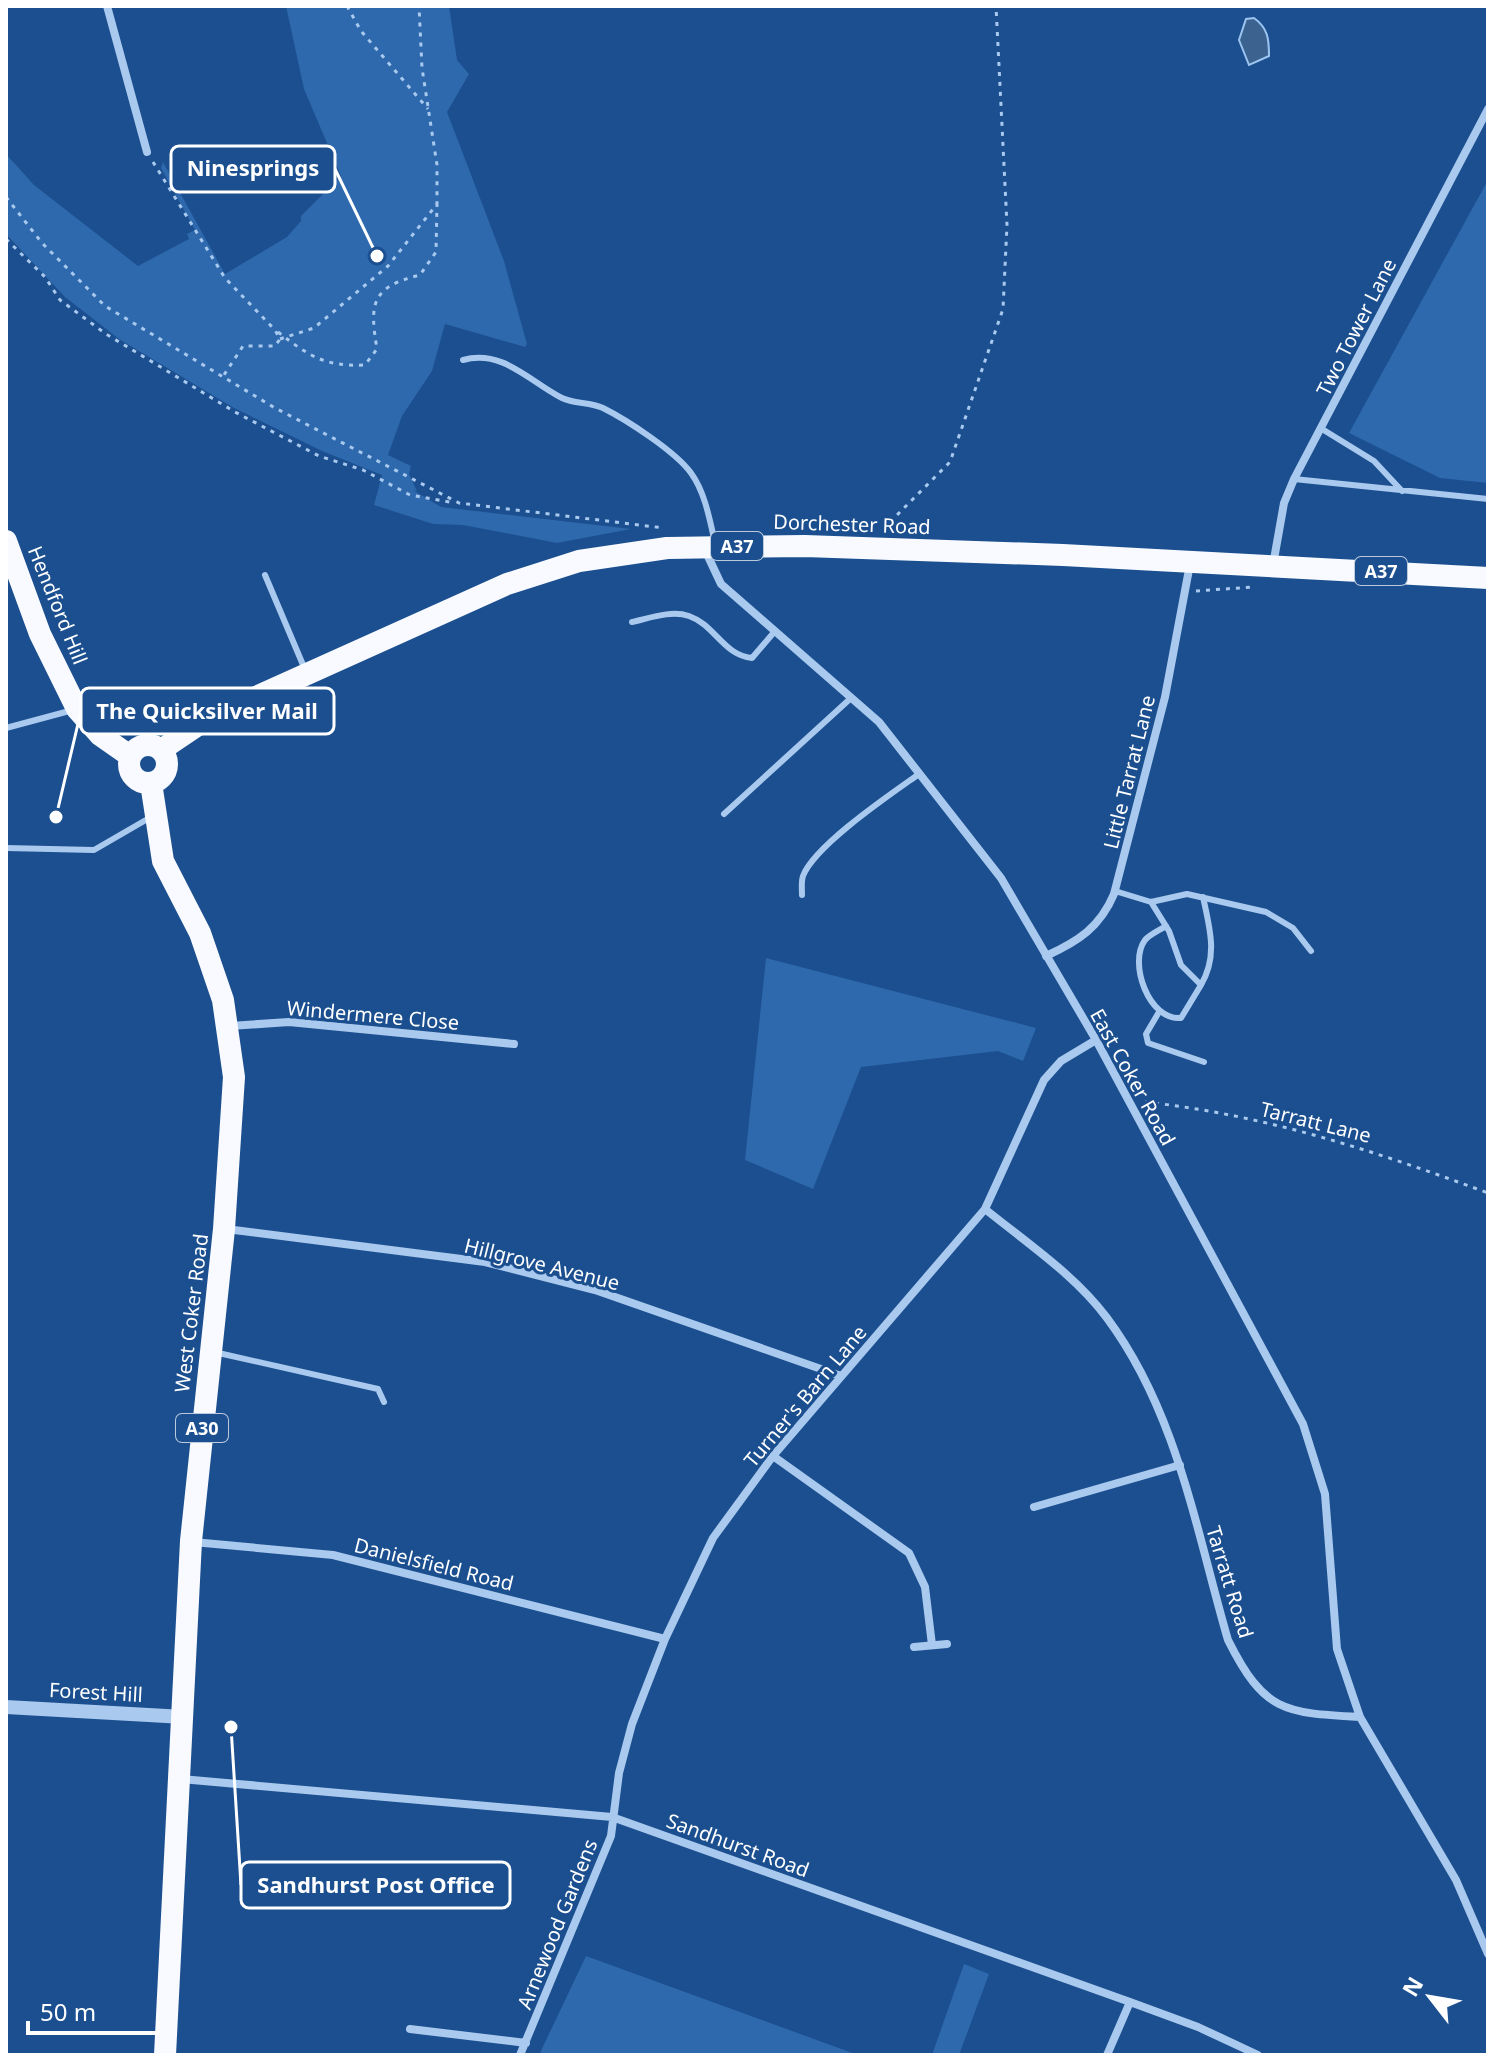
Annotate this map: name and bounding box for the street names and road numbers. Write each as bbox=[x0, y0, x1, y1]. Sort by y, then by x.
street label: Two Tower Lane bbox=[1310, 254, 1402, 400]
street label: Dorchester Road bbox=[773, 508, 931, 540]
road number: A37 bbox=[711, 532, 763, 560]
street label: Hendford Hill bbox=[22, 542, 94, 668]
road number: A37 bbox=[1355, 557, 1407, 585]
street label: Little Tarrat Lane bbox=[1097, 692, 1161, 852]
street label: Windermere Close bbox=[286, 994, 460, 1036]
street label: East Coker Road bbox=[1084, 1004, 1182, 1150]
street label: Tarratt Lane bbox=[1258, 1095, 1374, 1149]
street label: West Coker Road bbox=[168, 1232, 214, 1394]
street label: Hillgrove Avenue bbox=[462, 1232, 622, 1296]
street label: Turner's Barn Lane bbox=[738, 1319, 872, 1473]
road number: A30 bbox=[176, 1414, 228, 1442]
street label: Tarratt Road bbox=[1200, 1523, 1260, 1641]
street label: Danielsfield Road bbox=[351, 1531, 517, 1597]
street label: Forest Hill bbox=[48, 1676, 144, 1708]
street label: Sandhurst Road bbox=[663, 1807, 813, 1883]
street label: Arnewood Gardens bbox=[511, 1835, 603, 2013]

